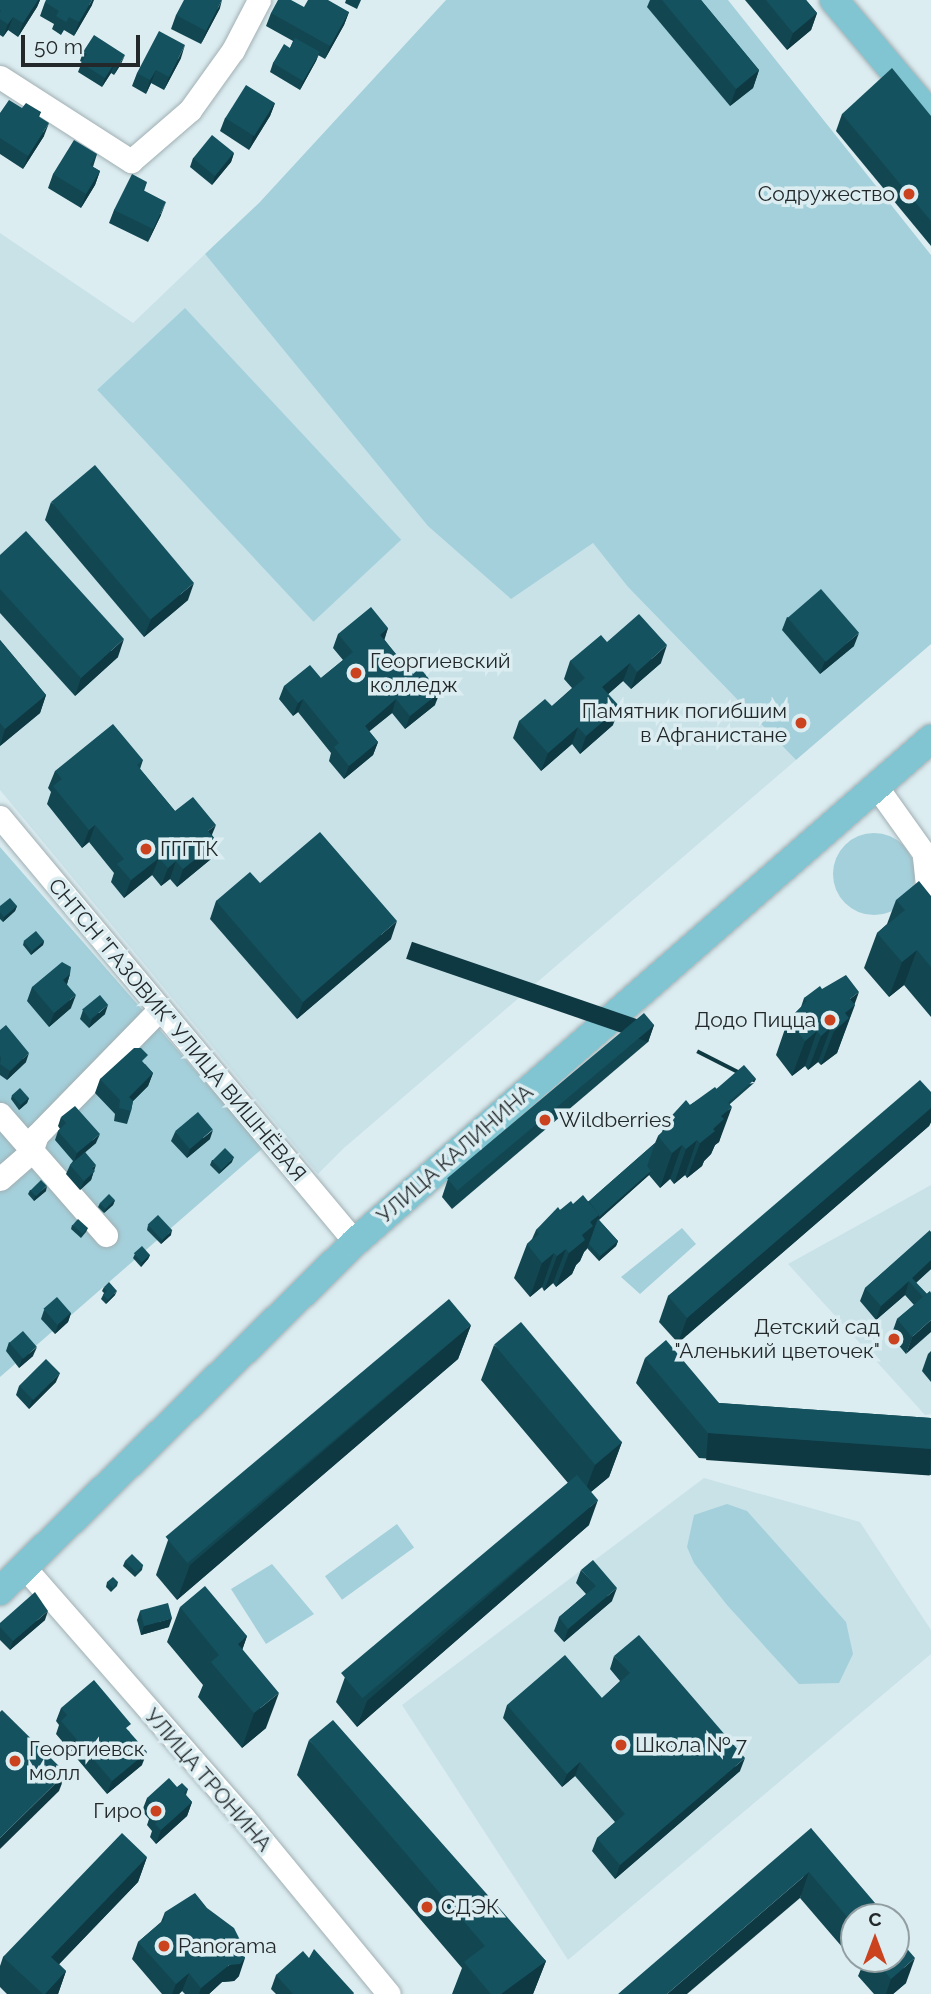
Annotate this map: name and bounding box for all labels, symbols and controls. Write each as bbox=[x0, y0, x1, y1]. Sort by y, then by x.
scale bar bbox=[24, 21, 144, 65]
text: 50 m bbox=[34, 34, 83, 59]
place label: Содружество bbox=[758, 181, 895, 207]
marker: Содружество bbox=[901, 186, 917, 202]
place label: Георгиевский колледж bbox=[370, 648, 511, 698]
marker: Георгиевский колледж bbox=[348, 665, 364, 681]
place label: Памятник погибшим в Афганистане bbox=[582, 698, 787, 748]
marker: Памятник погибшим в Афганистане bbox=[793, 715, 809, 731]
place label: ГГГТК bbox=[160, 836, 219, 862]
marker: ГГГТК bbox=[138, 841, 154, 857]
street label: СНТСН "ГАЗОВИК" УЛИЦА ВИШНЁВАЯ bbox=[42, 873, 312, 1187]
place label: Додо Пицца bbox=[695, 1007, 816, 1033]
marker: Додо Пицца bbox=[822, 1012, 838, 1028]
street label: УЛИЦА КАЛИНИНА bbox=[372, 1079, 538, 1229]
place label: Wildberries bbox=[559, 1107, 671, 1133]
marker: Wildberries bbox=[537, 1112, 553, 1128]
place label: Детский сад "Аленький цветочек" bbox=[675, 1314, 880, 1364]
marker: Детский сад "Аленький цветочек" bbox=[886, 1331, 902, 1347]
street label: УЛИЦА ТРОНИНА bbox=[139, 1703, 277, 1857]
place label: Школа № 7 bbox=[635, 1732, 747, 1758]
place label: Георгиевск молл bbox=[29, 1736, 145, 1786]
marker: Школа № 7 bbox=[613, 1737, 629, 1753]
marker: Георгиевск молл bbox=[7, 1753, 23, 1769]
place label: Гиро bbox=[93, 1798, 142, 1824]
marker: Гиро bbox=[148, 1803, 164, 1819]
place label: СДЭК bbox=[441, 1894, 499, 1920]
marker: СДЭК bbox=[419, 1899, 435, 1915]
north arrow bbox=[840, 1903, 910, 1973]
text: С bbox=[868, 1908, 882, 1930]
place label: Panorama bbox=[178, 1933, 277, 1959]
marker: Panorama bbox=[156, 1938, 172, 1954]

